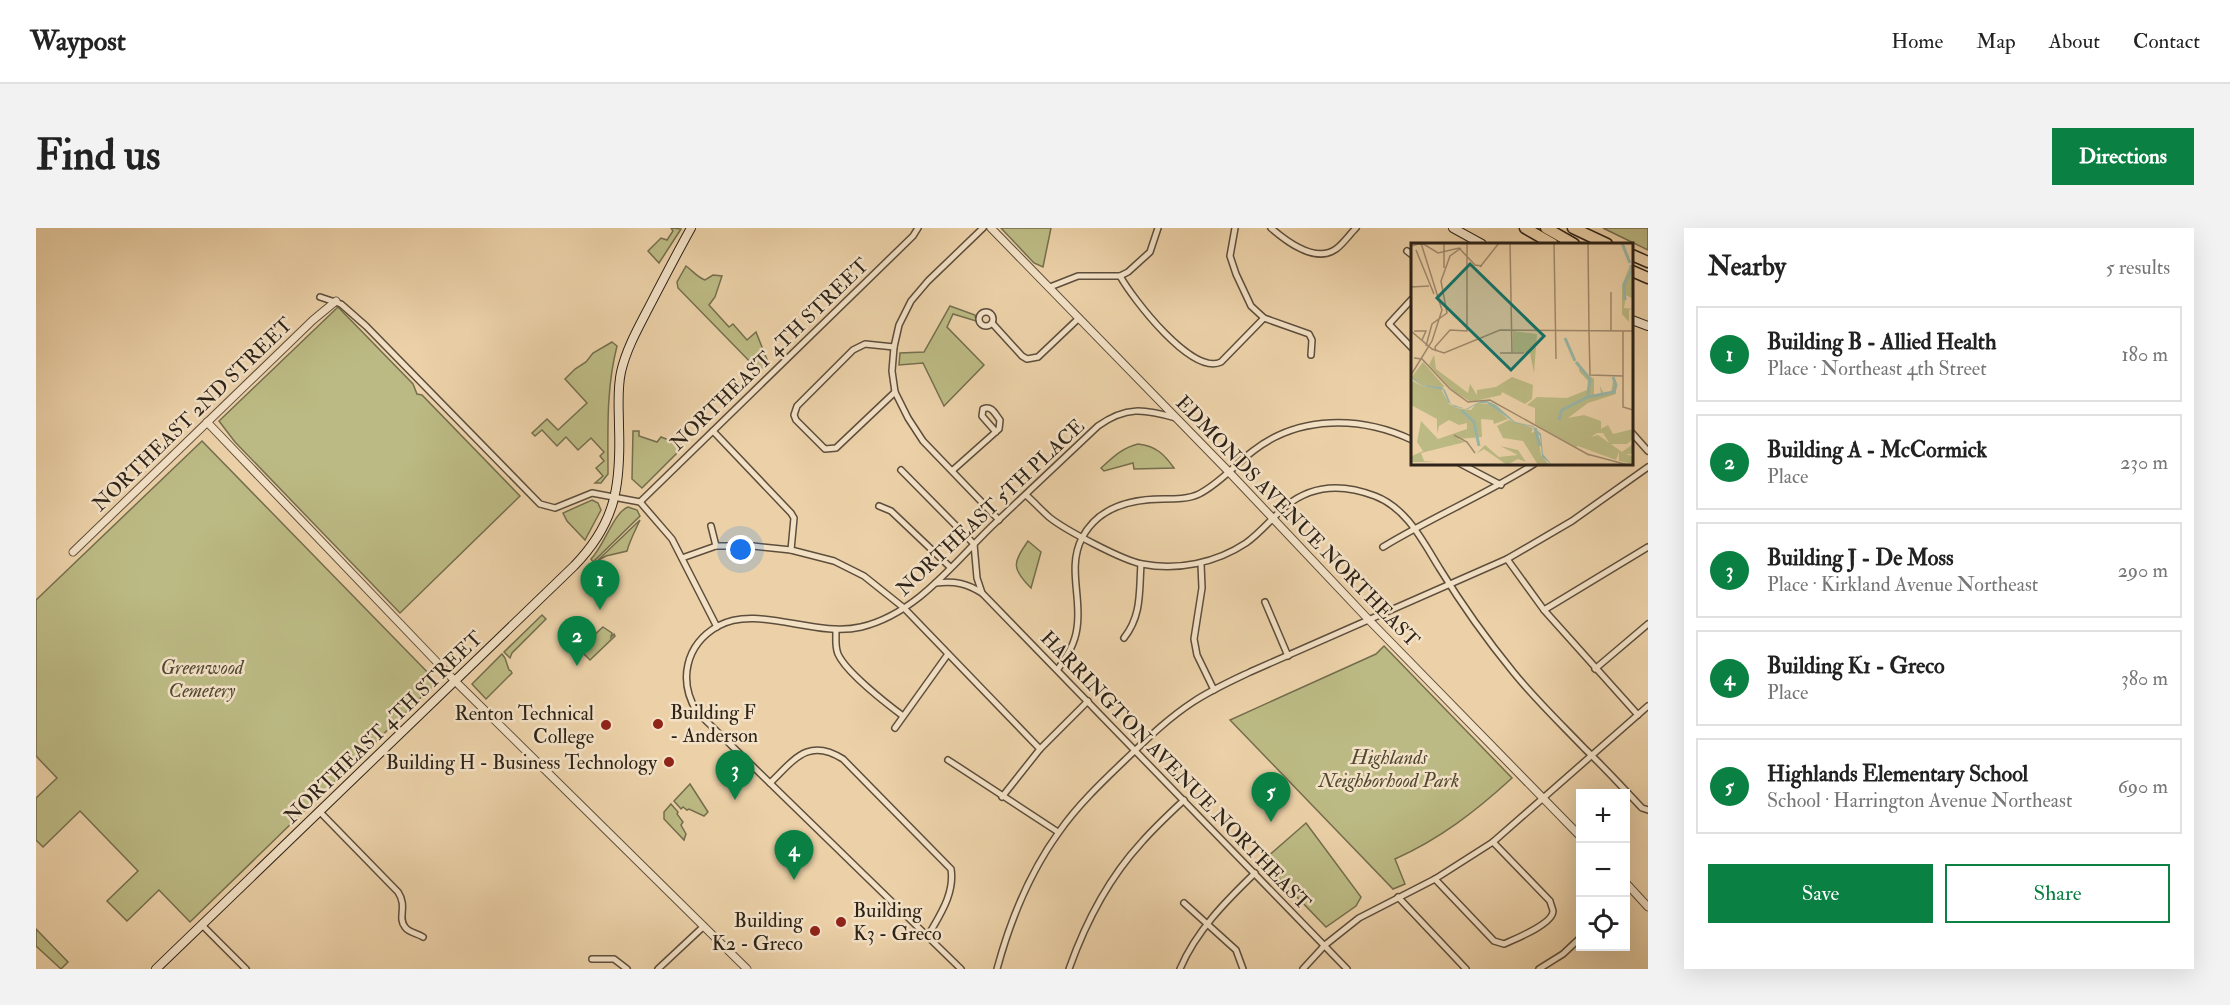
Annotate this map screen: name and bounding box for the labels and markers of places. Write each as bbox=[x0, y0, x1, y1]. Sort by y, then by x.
pin: 1 bbox=[580, 560, 620, 610]
pin: 2 bbox=[558, 616, 596, 666]
place label: Building F - Anderson bbox=[670, 700, 758, 748]
place label: Renton Technical College bbox=[455, 701, 594, 749]
marker: Building F - Anderson bbox=[651, 717, 665, 731]
marker: Renton Technical College bbox=[599, 718, 613, 732]
place label: Building H - Business Technology bbox=[386, 750, 658, 775]
pin: 3 bbox=[716, 750, 754, 800]
marker: Building H - Business Technology bbox=[662, 755, 676, 769]
pin: 5 bbox=[1252, 772, 1290, 822]
pin: 4 bbox=[774, 830, 813, 880]
place label: Building K3 - Greco bbox=[853, 898, 942, 946]
place label: Building K2 - Greco bbox=[712, 908, 804, 956]
marker: Building K3 - Greco bbox=[834, 915, 848, 929]
marker: Building K2 - Greco bbox=[808, 924, 822, 938]

